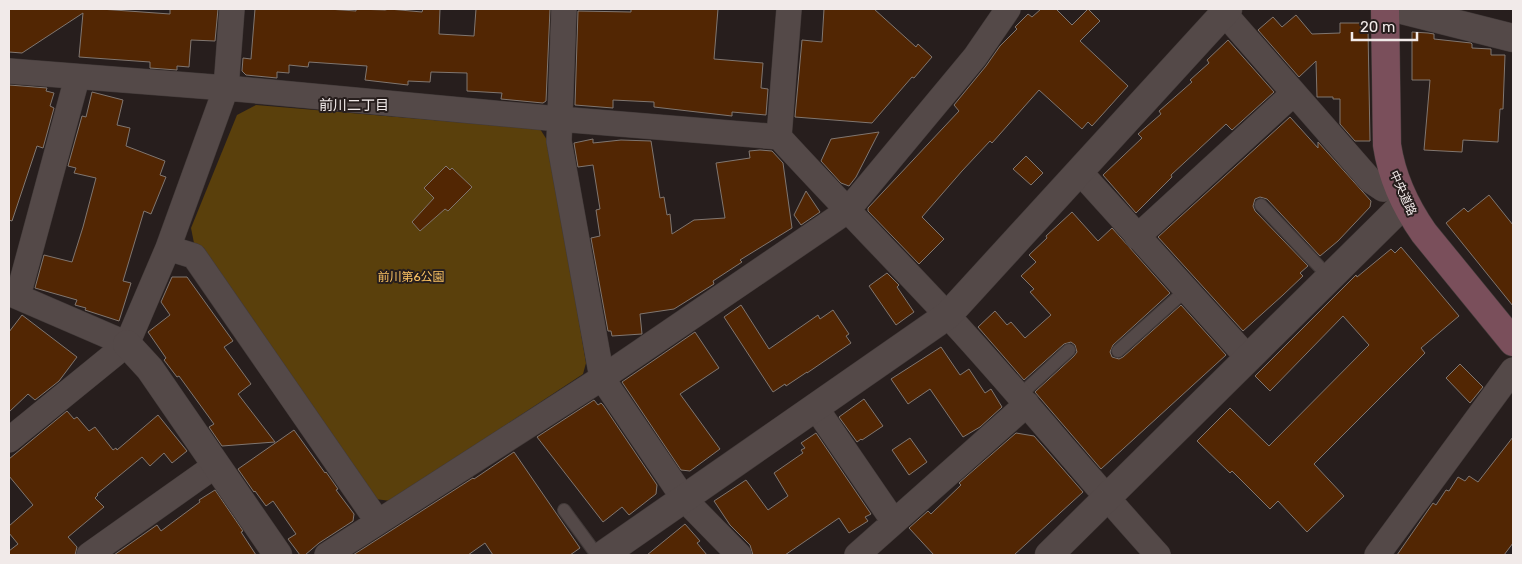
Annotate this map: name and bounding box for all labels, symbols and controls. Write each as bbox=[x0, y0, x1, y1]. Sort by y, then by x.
scale bar bbox=[1352, 10, 1417, 42]
text: 20 m bbox=[1360, 18, 1395, 36]
district label: 前川二丁目 bbox=[319, 97, 389, 114]
street label: 中央道路 bbox=[1387, 168, 1419, 218]
park label: 前川第6公園 bbox=[377, 270, 445, 284]

